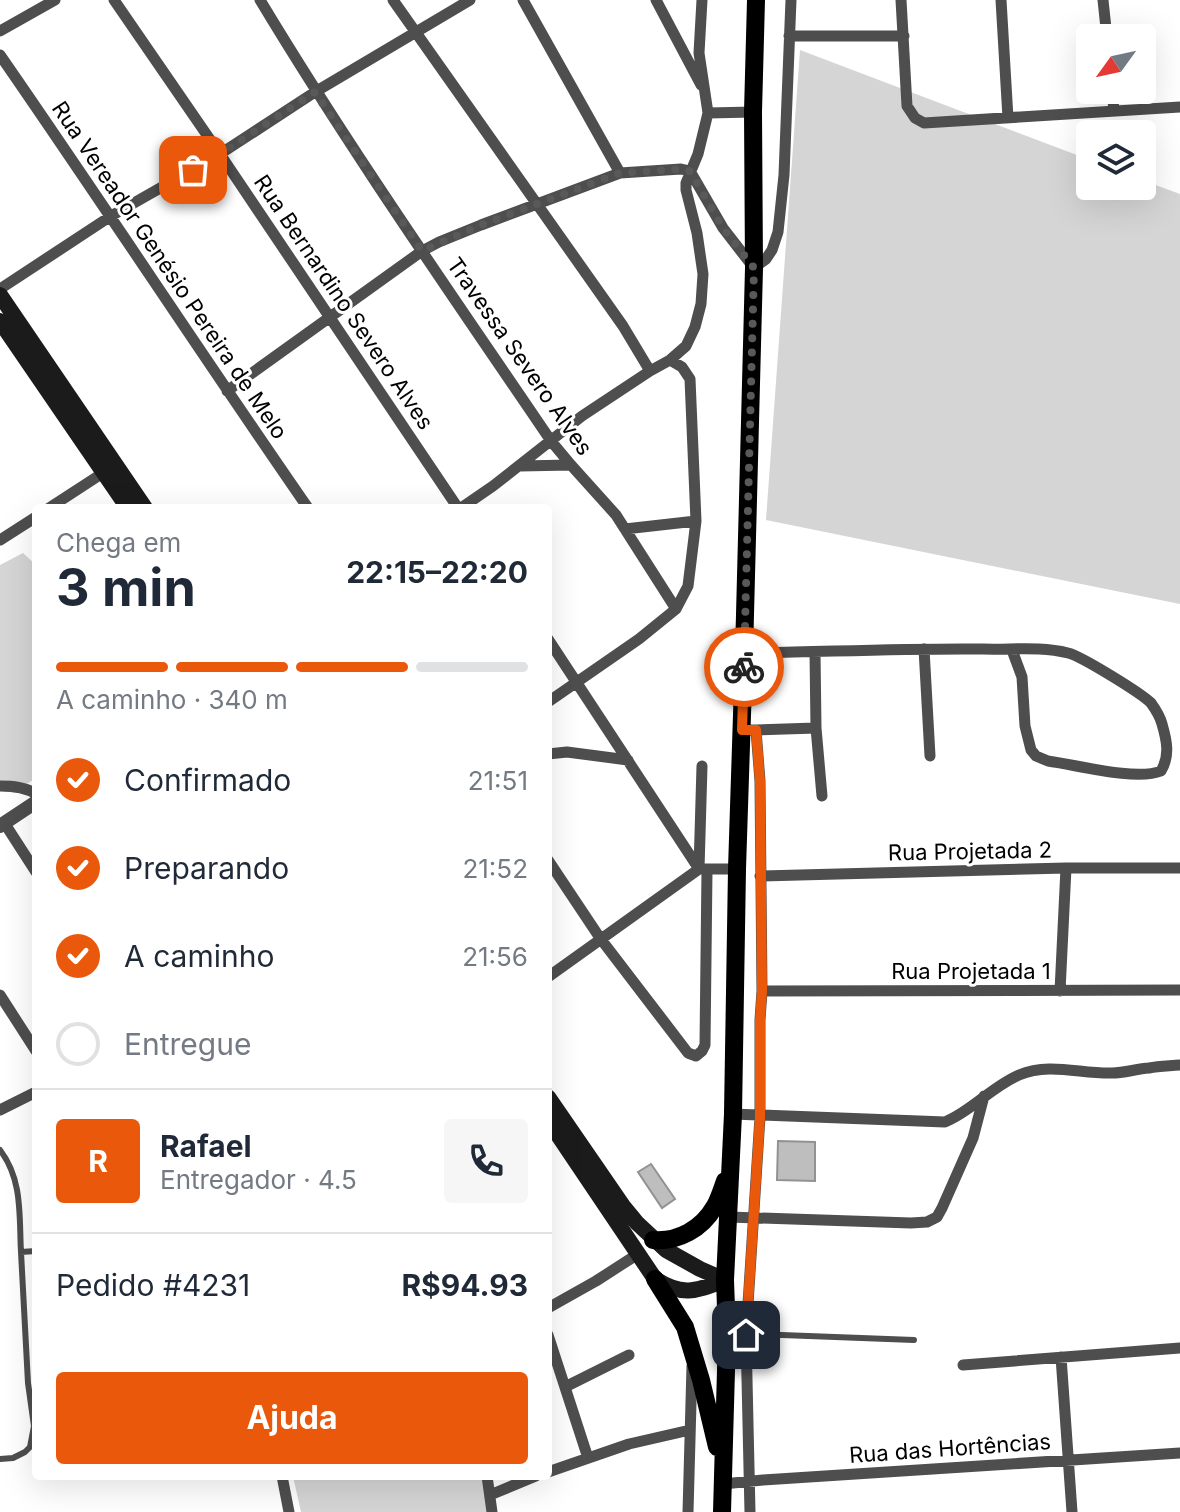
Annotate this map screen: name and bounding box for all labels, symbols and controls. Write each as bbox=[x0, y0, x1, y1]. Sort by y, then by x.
north arrow bbox=[1076, 24, 1156, 104]
map controls bbox=[1076, 24, 1156, 200]
street label: Rua Vereador Genésio Pereira de Melo bbox=[47, 96, 293, 444]
button: layers bbox=[1076, 120, 1156, 200]
pin bbox=[159, 136, 227, 204]
icon: bag bbox=[171, 148, 215, 192]
street label: Rua Bernardino Severo Alves bbox=[249, 170, 439, 434]
street label: Travessa Severo Alves bbox=[442, 252, 598, 460]
text: Chega em bbox=[56, 527, 181, 558]
text: 22:15–22:20 bbox=[346, 554, 528, 590]
text: 3 min bbox=[56, 556, 196, 619]
courier bbox=[704, 627, 784, 707]
icon: bike bbox=[722, 645, 766, 689]
text: A caminho · 340 m bbox=[56, 684, 288, 715]
icon: check bbox=[56, 758, 100, 802]
text: Confirmado bbox=[124, 762, 291, 798]
text: 21:51 bbox=[468, 765, 528, 796]
street label: Rua Projetada 2 bbox=[888, 837, 1052, 865]
icon: check bbox=[56, 846, 100, 890]
text: Preparando bbox=[124, 850, 289, 886]
text: 21:52 bbox=[462, 853, 528, 884]
icon: check bbox=[56, 934, 100, 978]
text: A caminho bbox=[124, 938, 274, 974]
text: 21:56 bbox=[462, 941, 528, 972]
street label: Rua Projetada 1 bbox=[891, 958, 1051, 984]
text: Entregue bbox=[124, 1026, 252, 1062]
button: phone bbox=[444, 1119, 528, 1203]
text: Rafael bbox=[160, 1128, 252, 1164]
text: R bbox=[88, 1143, 108, 1179]
text: Entregador · 4.5 bbox=[160, 1164, 357, 1195]
text: Pedido #4231 bbox=[56, 1267, 250, 1303]
text: R$94.93 bbox=[401, 1267, 528, 1303]
pin bbox=[712, 1301, 780, 1369]
icon: home bbox=[724, 1313, 768, 1357]
button: Ajuda bbox=[56, 1372, 528, 1464]
street label: Rua das Hortências bbox=[848, 1428, 1052, 1468]

